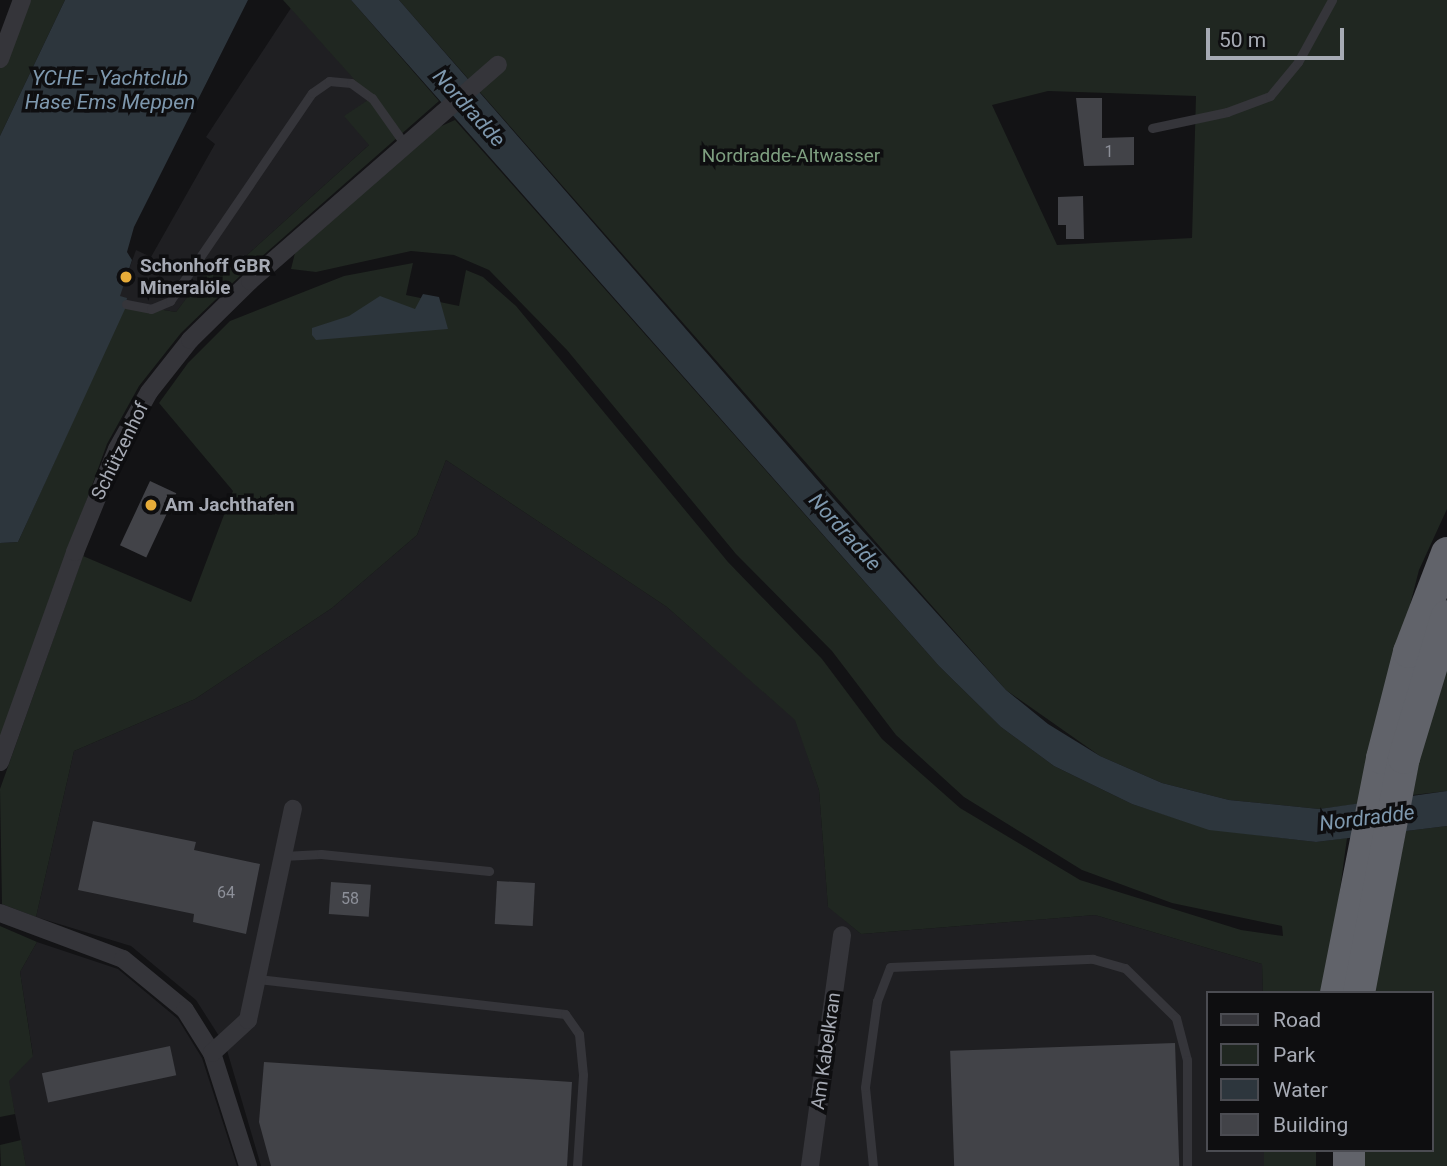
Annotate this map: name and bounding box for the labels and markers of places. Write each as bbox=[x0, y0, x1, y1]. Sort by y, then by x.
place label: Schonhoff GBR Mineralöle bbox=[140, 255, 271, 299]
marker: Schonhoff GBR Mineralöle bbox=[118, 269, 134, 285]
place label: Am Jachthafen bbox=[165, 494, 295, 516]
marker: Am Jachthafen bbox=[143, 497, 159, 513]

